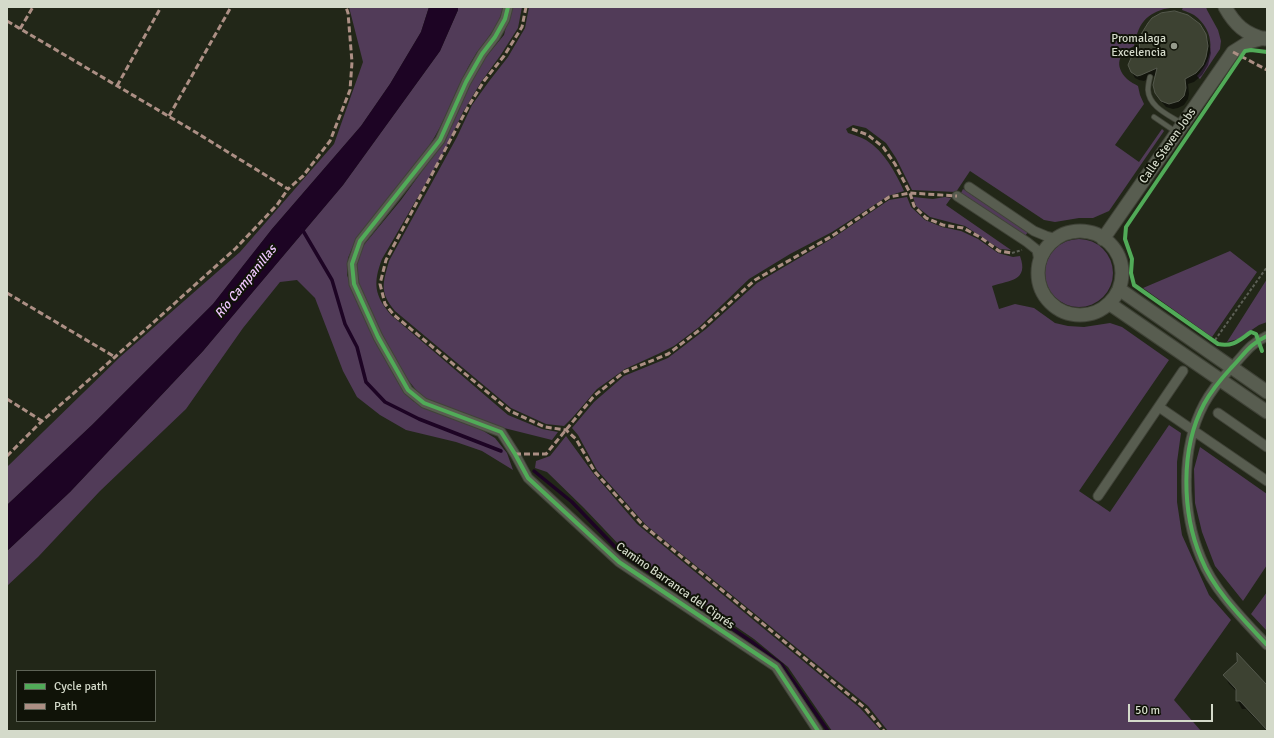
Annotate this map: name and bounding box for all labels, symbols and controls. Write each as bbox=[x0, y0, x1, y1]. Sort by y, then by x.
place label: Promalaga Excelencia bbox=[1111, 32, 1166, 60]
marker: Promalaga Excelencia bbox=[1169, 41, 1179, 51]
street label: Calle Steven Jobs bbox=[1137, 105, 1199, 187]
water label: Río Campanillas bbox=[212, 242, 280, 322]
street label: Camino Barranca del Ciprés bbox=[613, 540, 737, 632]
legend bbox=[16, 670, 156, 722]
text: Cycle path bbox=[54, 679, 107, 694]
scale bar bbox=[1130, 696, 1215, 722]
text: Path bbox=[54, 699, 77, 714]
text: 50 m bbox=[1135, 703, 1160, 718]

